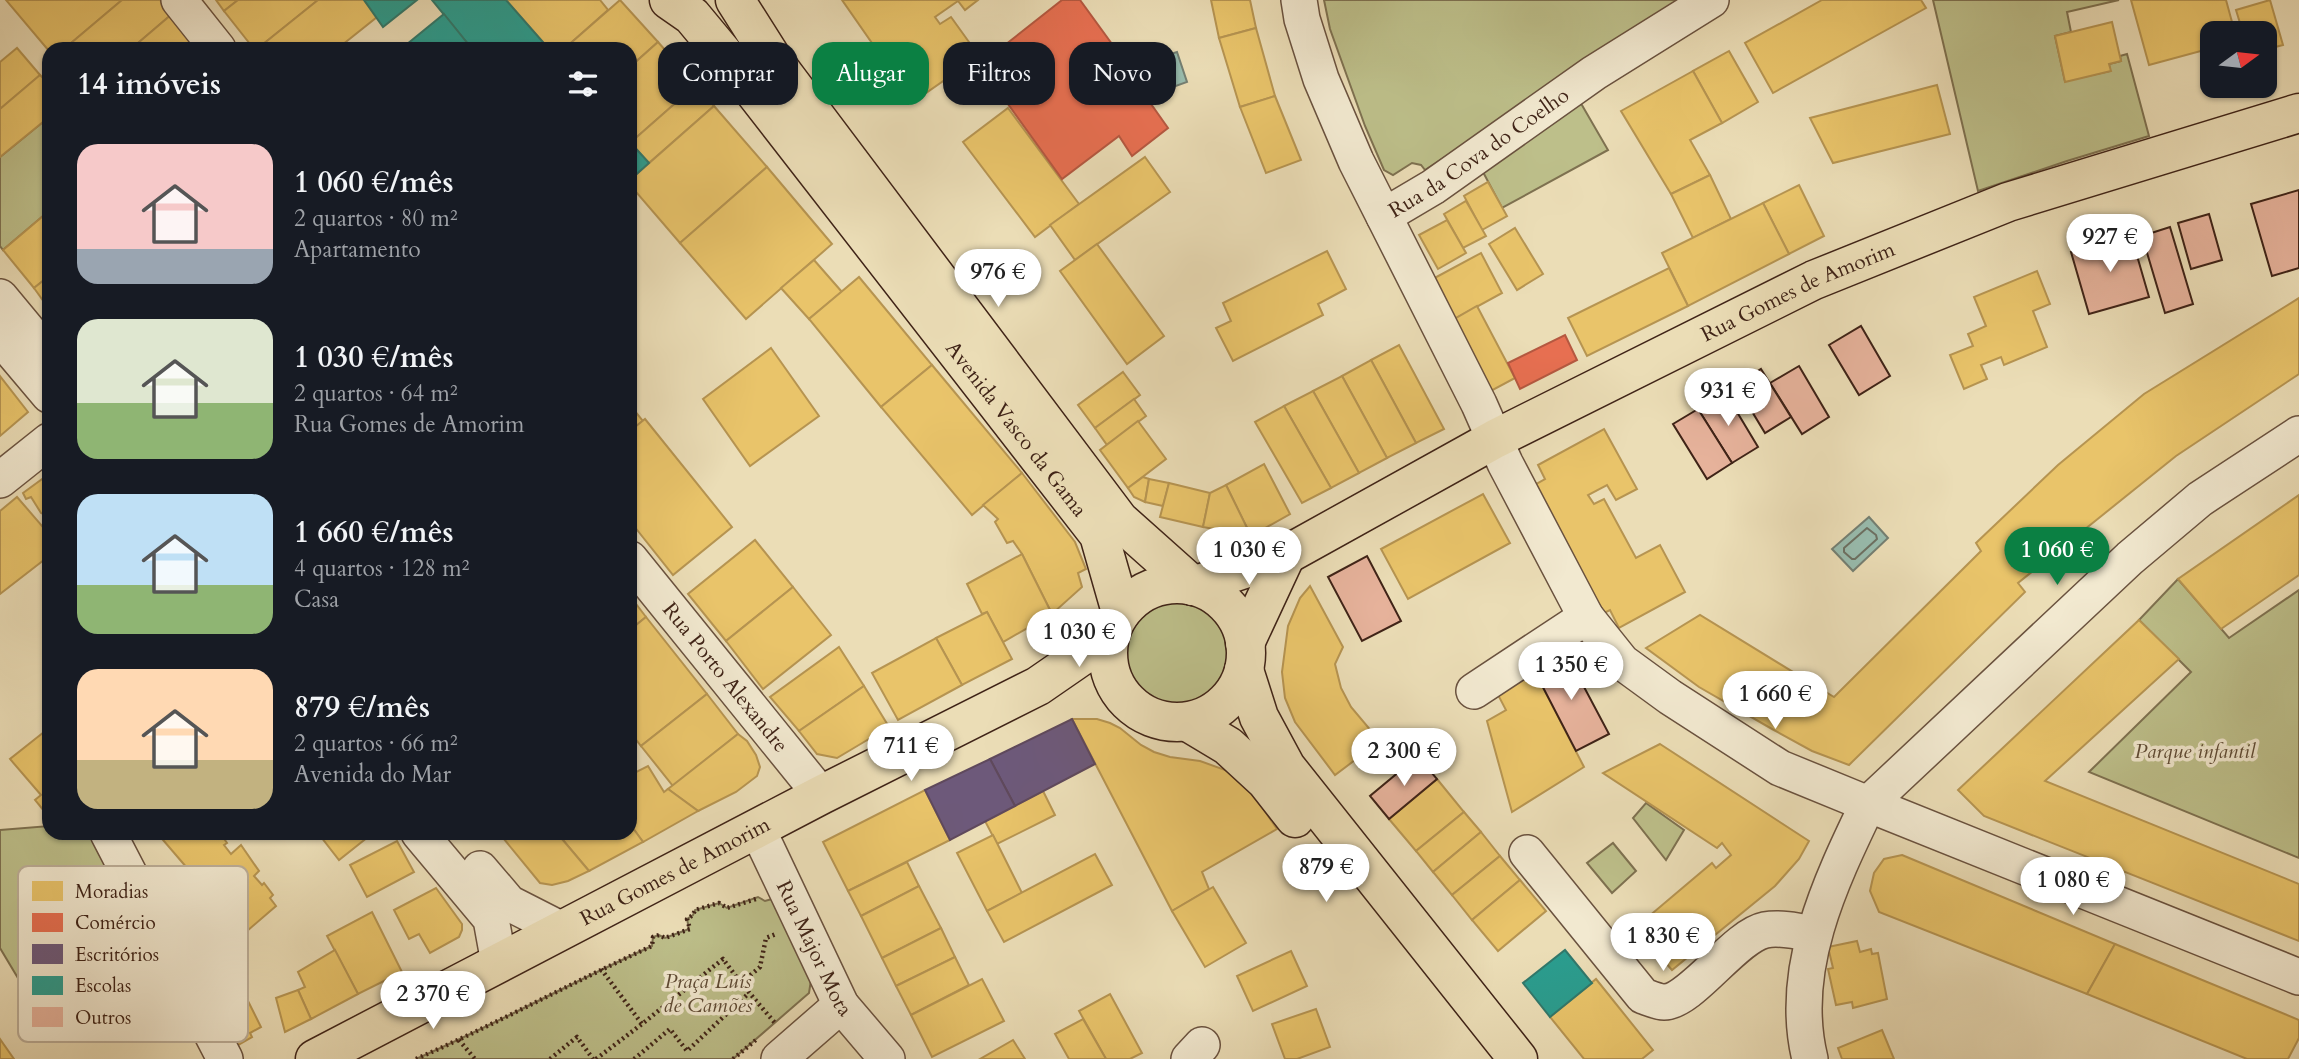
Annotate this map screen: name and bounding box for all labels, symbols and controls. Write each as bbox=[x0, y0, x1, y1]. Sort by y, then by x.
north arrow bbox=[2200, 21, 2277, 98]
map controls bbox=[2200, 21, 2277, 98]
chip: Comprar bbox=[658, 42, 798, 105]
chip: Alugar bbox=[812, 42, 929, 105]
chip: Filtros bbox=[943, 42, 1055, 105]
chip: Novo bbox=[1069, 42, 1176, 105]
text: 14 imóveis bbox=[77, 64, 221, 105]
icon: filters bbox=[564, 65, 602, 103]
street label: Rua da Cova do Coelho bbox=[1383, 81, 1575, 225]
text: 1 060 €/mês bbox=[294, 162, 454, 203]
icon: home bbox=[133, 172, 217, 256]
text: 2 quartos · 80 m² bbox=[294, 203, 458, 234]
pin: 927 € bbox=[2061, 215, 2159, 274]
text: 927 € bbox=[2082, 221, 2138, 252]
text: Apartamento bbox=[294, 234, 421, 265]
street label: Rua Gomes de Amorim bbox=[1696, 234, 1899, 349]
pin: 976 € bbox=[949, 250, 1047, 309]
text: 976 € bbox=[970, 256, 1026, 287]
street label: Avenida Vasco da Gama bbox=[939, 335, 1094, 523]
text: 1 030 €/mês bbox=[294, 337, 454, 378]
icon: home bbox=[133, 347, 217, 431]
pin: 931 € bbox=[1679, 368, 1777, 428]
text: 931 € bbox=[1700, 375, 1756, 406]
text: 2 quartos · 64 m² bbox=[294, 378, 458, 409]
text: Rua Gomes de Amorim bbox=[294, 409, 525, 440]
text: 1 660 €/mês bbox=[294, 512, 454, 553]
icon: home bbox=[133, 522, 217, 606]
pin: 1 030 € bbox=[1184, 528, 1314, 587]
pin: 1 060 € bbox=[1992, 528, 2122, 587]
text: 1 030 € bbox=[1212, 534, 1286, 565]
text: 1 060 € bbox=[2020, 534, 2094, 565]
text: 4 quartos · 128 m² bbox=[294, 553, 469, 584]
text: Casa bbox=[294, 584, 339, 615]
street label: Rua Porto Alexandre bbox=[656, 596, 795, 758]
pin: 1 030 € bbox=[1014, 610, 1144, 669]
text: 1 030 € bbox=[1042, 616, 1116, 647]
pin: 1 350 € bbox=[1506, 642, 1636, 702]
text: 1 350 € bbox=[1534, 649, 1608, 680]
pin: 1 660 € bbox=[1710, 672, 1840, 731]
text: 1 660 € bbox=[1738, 678, 1812, 709]
text: 879 €/mês bbox=[294, 687, 430, 728]
icon: home bbox=[133, 697, 217, 781]
pin: 711 € bbox=[862, 724, 960, 783]
text: 2 quartos · 66 m² bbox=[294, 728, 458, 759]
pin: 2 300 € bbox=[1339, 728, 1469, 788]
text: 711 € bbox=[883, 730, 939, 761]
text: 2 300 € bbox=[1367, 735, 1441, 766]
park label: Parque infantil bbox=[2135, 737, 2257, 766]
text: Avenida do Mar bbox=[294, 759, 451, 790]
street label: Rua Gomes de Amorim bbox=[575, 810, 775, 933]
pin: 879 € bbox=[1277, 844, 1375, 904]
text: 879 € bbox=[1298, 851, 1354, 882]
pin: 1 080 € bbox=[2008, 858, 2138, 917]
text: 1 080 € bbox=[2036, 864, 2110, 895]
legend bbox=[18, 866, 248, 1042]
street label: Rua Major Mota bbox=[769, 875, 859, 1023]
text: Moradias bbox=[75, 879, 148, 905]
text: Comércio bbox=[75, 910, 156, 936]
pin: 1 830 € bbox=[1598, 914, 1728, 973]
text: 1 830 € bbox=[1626, 920, 1700, 951]
text: Escritórios bbox=[75, 942, 159, 968]
park label: Praça Luís de Camões bbox=[663, 967, 753, 1020]
pin: 2 370 € bbox=[368, 972, 498, 1031]
text: Escolas bbox=[75, 973, 131, 999]
text: 2 370 € bbox=[396, 978, 470, 1009]
text: Outros bbox=[75, 1005, 131, 1031]

